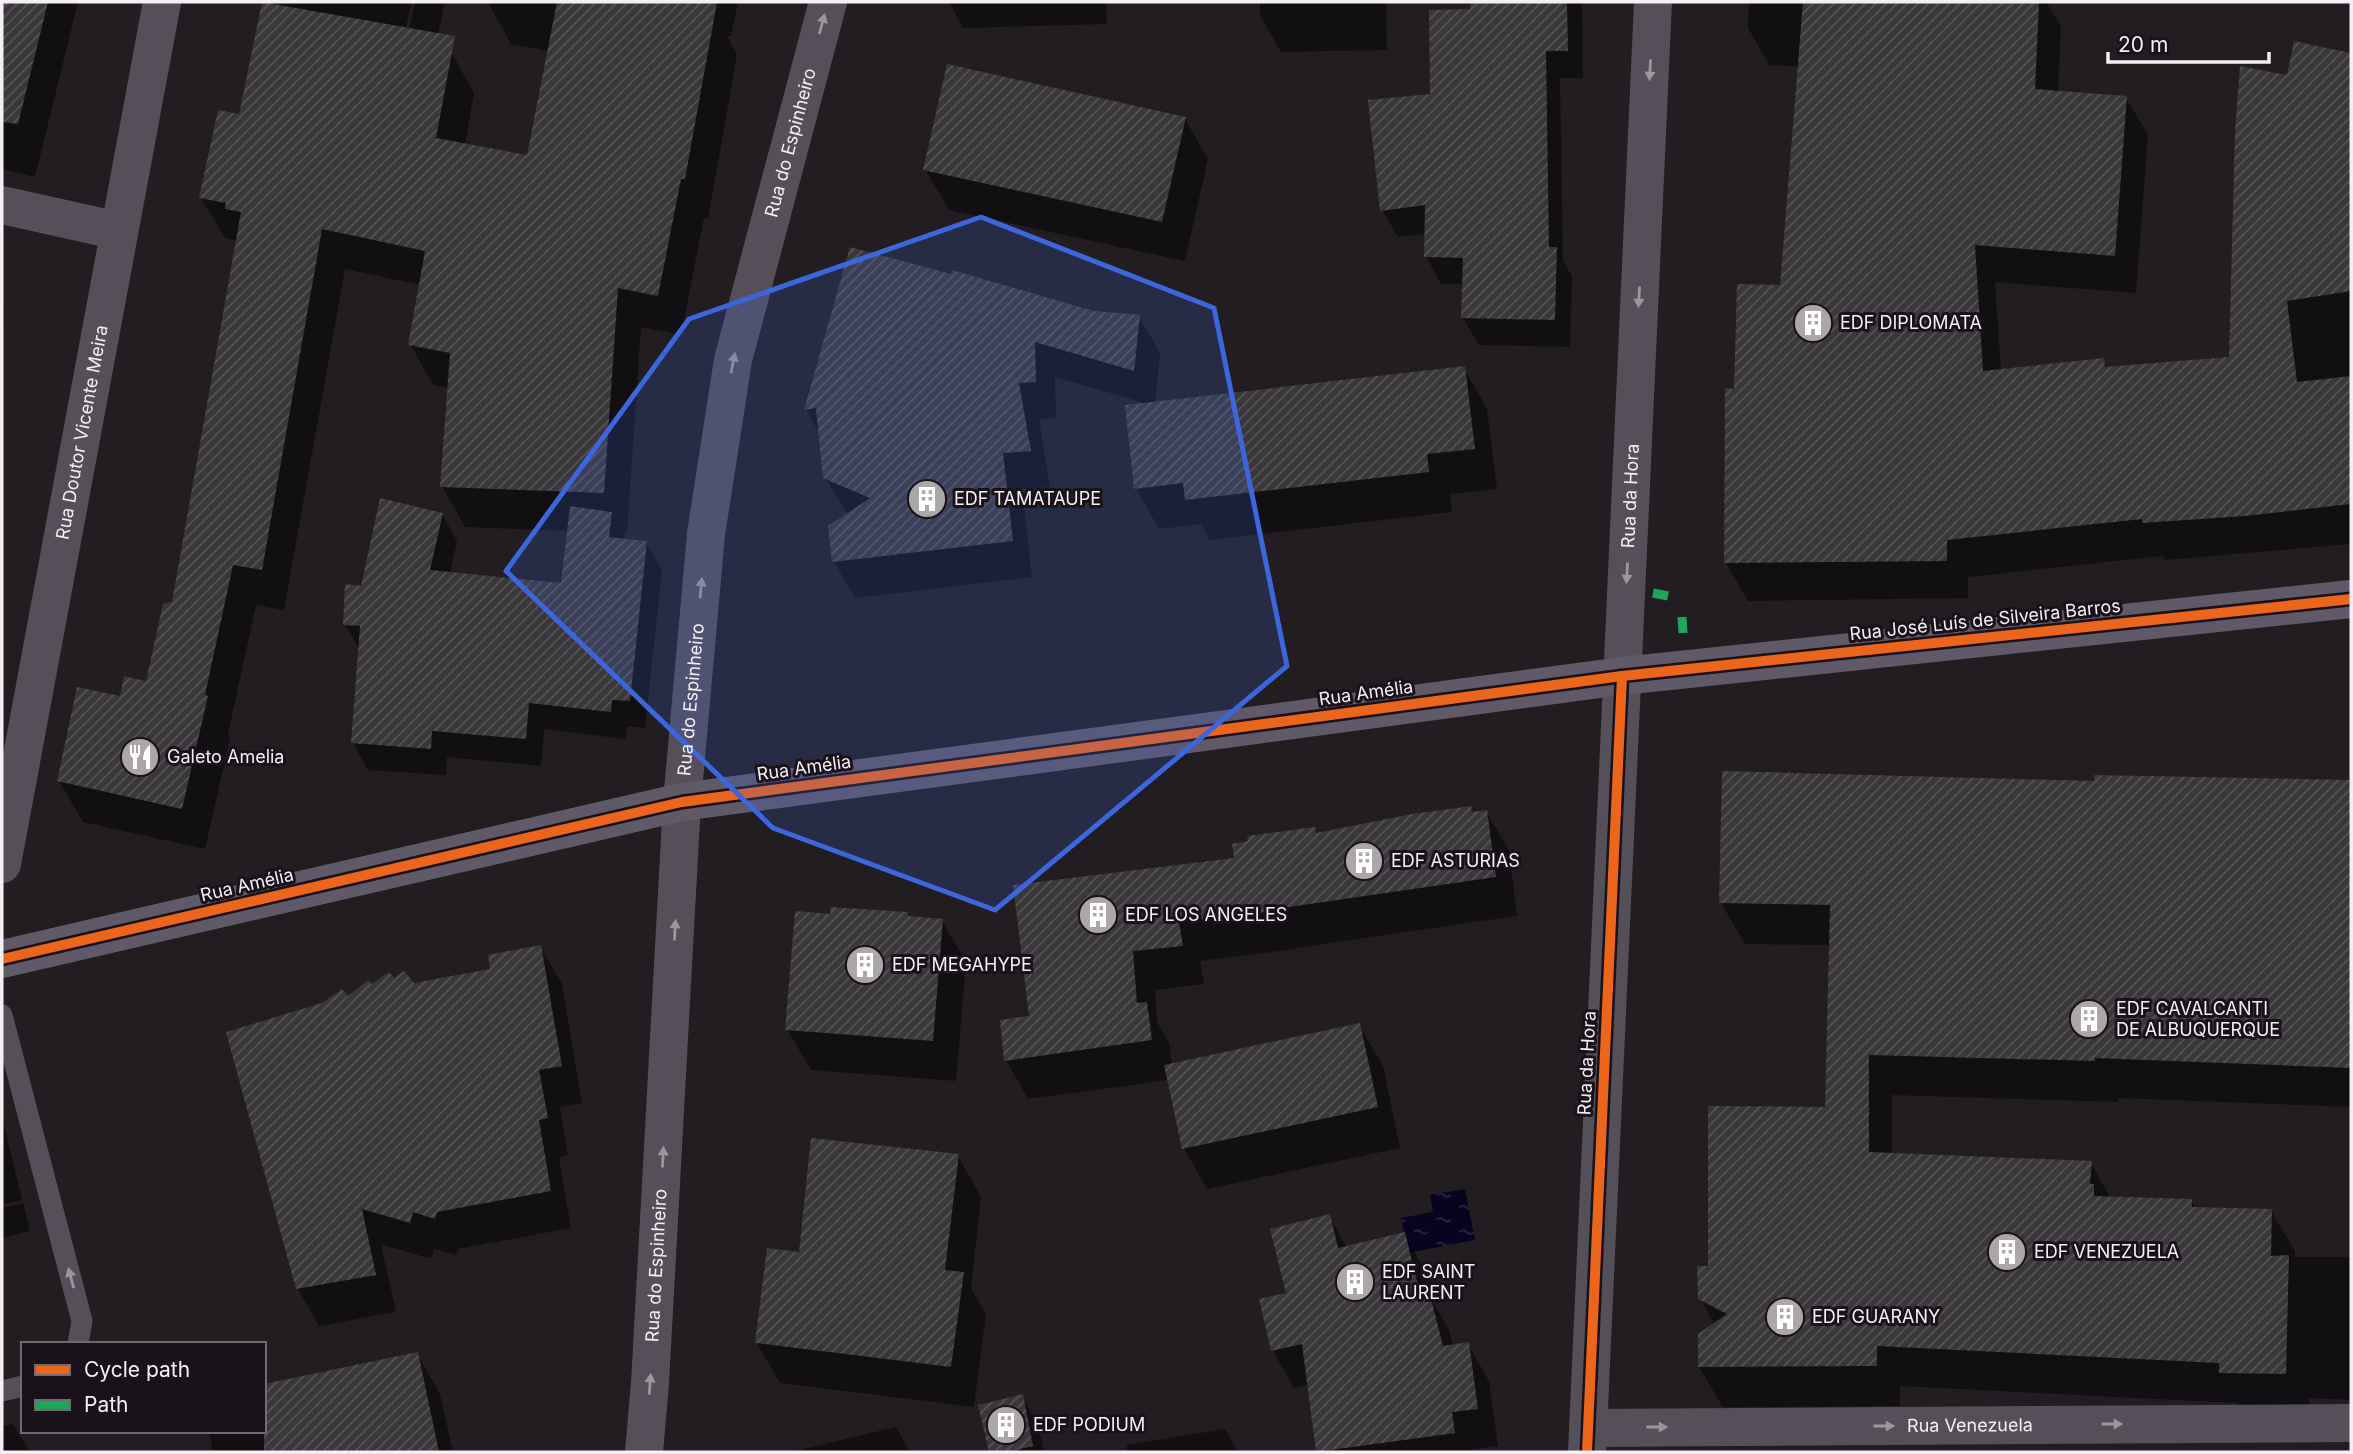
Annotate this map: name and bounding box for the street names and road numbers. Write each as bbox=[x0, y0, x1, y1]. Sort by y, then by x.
street label: Rua do Espinheiro bbox=[760, 66, 820, 220]
street label: Rua Doutor Vicente Meira bbox=[51, 323, 112, 541]
street label: Rua da Hora bbox=[1617, 443, 1643, 549]
street label: Rua José Luís de Silveira Barros bbox=[1848, 595, 2122, 644]
street label: Rua do Espinheiro bbox=[673, 622, 708, 777]
street label: Rua Amélia bbox=[1317, 676, 1414, 710]
street label: Rua Amélia bbox=[755, 751, 852, 785]
street label: Rua Amélia bbox=[198, 864, 295, 905]
street label: Rua da Hora bbox=[1573, 1010, 1600, 1116]
street label: Rua do Espinheiro bbox=[641, 1188, 671, 1343]
street label: Rua Venezuela bbox=[1907, 1414, 2033, 1436]

